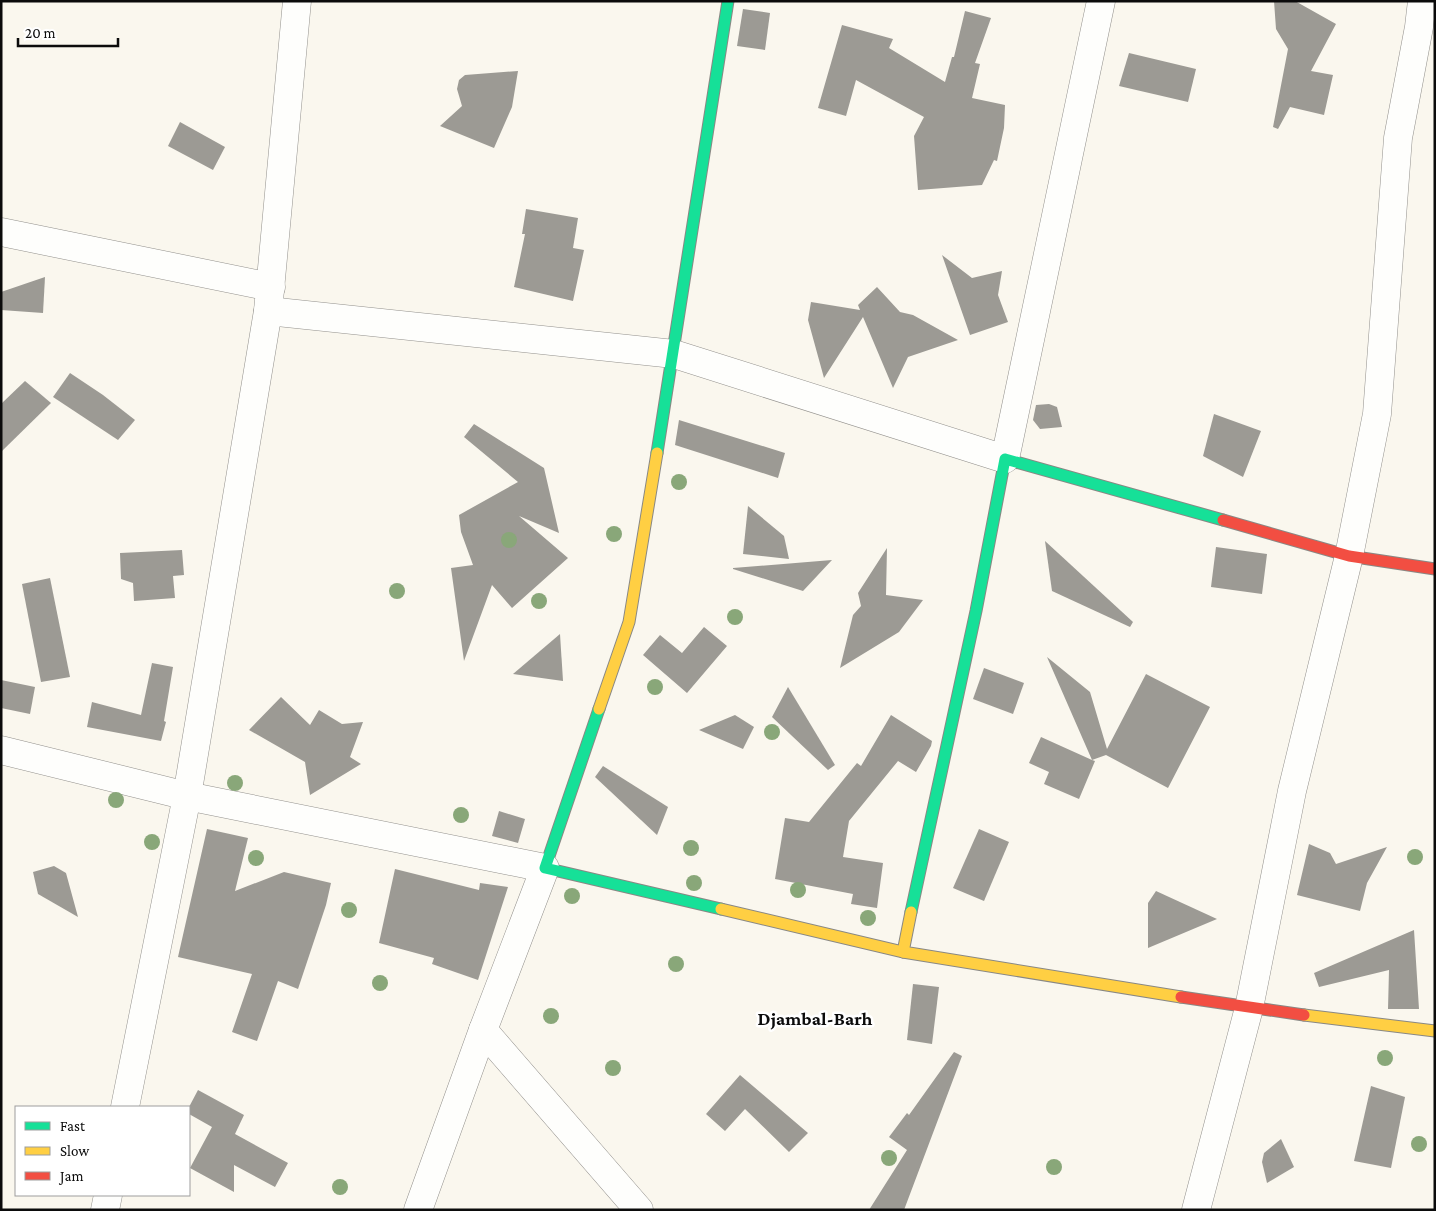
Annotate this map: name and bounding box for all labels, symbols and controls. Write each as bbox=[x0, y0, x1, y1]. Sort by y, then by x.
scale bar bbox=[18, 15, 118, 47]
text: 20 m bbox=[25, 25, 56, 41]
district label: Djambal-Barh bbox=[758, 1008, 873, 1030]
legend bbox=[15, 1106, 190, 1196]
text: Fast bbox=[60, 1118, 86, 1134]
text: Slow bbox=[60, 1143, 90, 1159]
text: Jam bbox=[58, 1168, 83, 1185]

